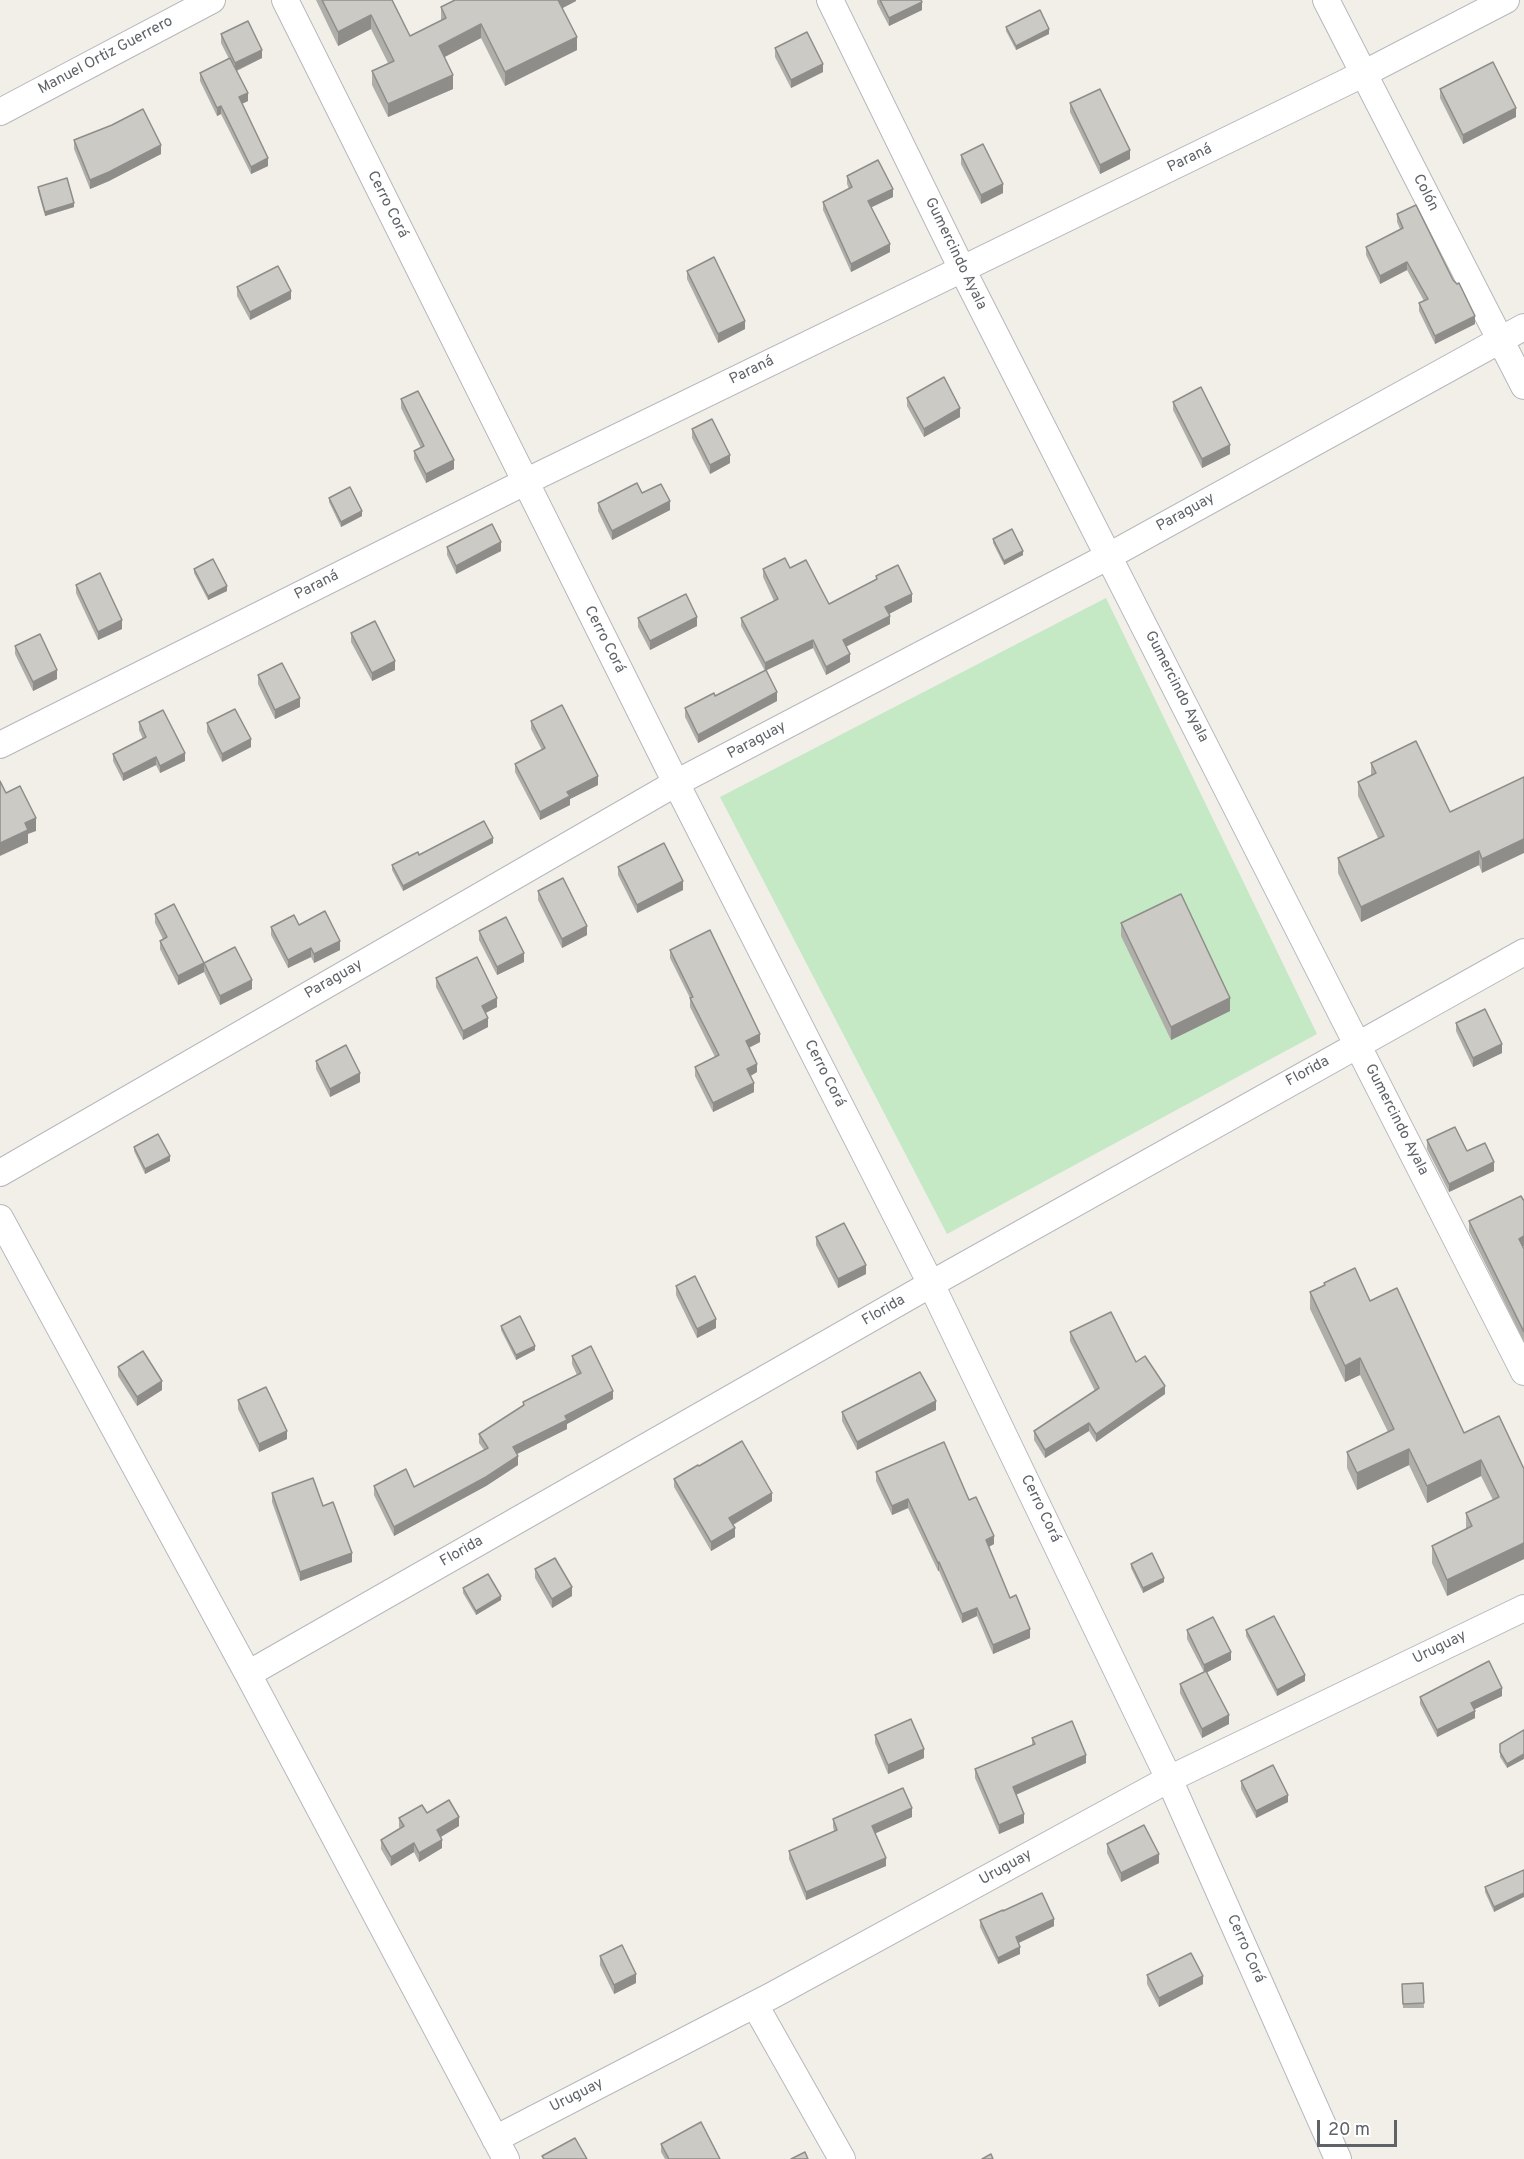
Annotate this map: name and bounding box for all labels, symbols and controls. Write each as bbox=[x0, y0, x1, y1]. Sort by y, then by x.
street label: Manuel Ortiz Guerrero bbox=[36, 13, 176, 99]
street label: Paraná bbox=[1165, 141, 1215, 177]
street label: Cerro Corá bbox=[362, 168, 412, 242]
street label: Colón bbox=[1408, 172, 1442, 214]
street label: Gumercindo Ayala bbox=[920, 195, 990, 313]
street label: Paraná bbox=[727, 353, 777, 389]
street label: Paraguay bbox=[1154, 490, 1218, 536]
street label: Paraná bbox=[292, 567, 342, 605]
street label: Cerro Corá bbox=[579, 603, 629, 677]
street label: Gumercindo Ayala bbox=[1140, 628, 1212, 746]
street label: Paraguay bbox=[725, 718, 789, 764]
street label: Paraguay bbox=[302, 956, 366, 1004]
street label: Cerro Corá bbox=[799, 1037, 849, 1111]
street label: Florida bbox=[1283, 1053, 1333, 1091]
street label: Gumercindo Ayala bbox=[1360, 1061, 1432, 1179]
street label: Florida bbox=[859, 1292, 909, 1330]
street label: Cerro Corá bbox=[1016, 1472, 1064, 1546]
street label: Florida bbox=[437, 1533, 487, 1571]
street label: Uruguay bbox=[1410, 1627, 1470, 1669]
street label: Uruguay bbox=[977, 1846, 1035, 1890]
street label: Cerro Corá bbox=[1222, 1912, 1268, 1986]
street label: Uruguay bbox=[547, 2075, 607, 2117]
scale bar bbox=[1320, 2108, 1400, 2146]
text: 20 m bbox=[1328, 2119, 1370, 2142]

